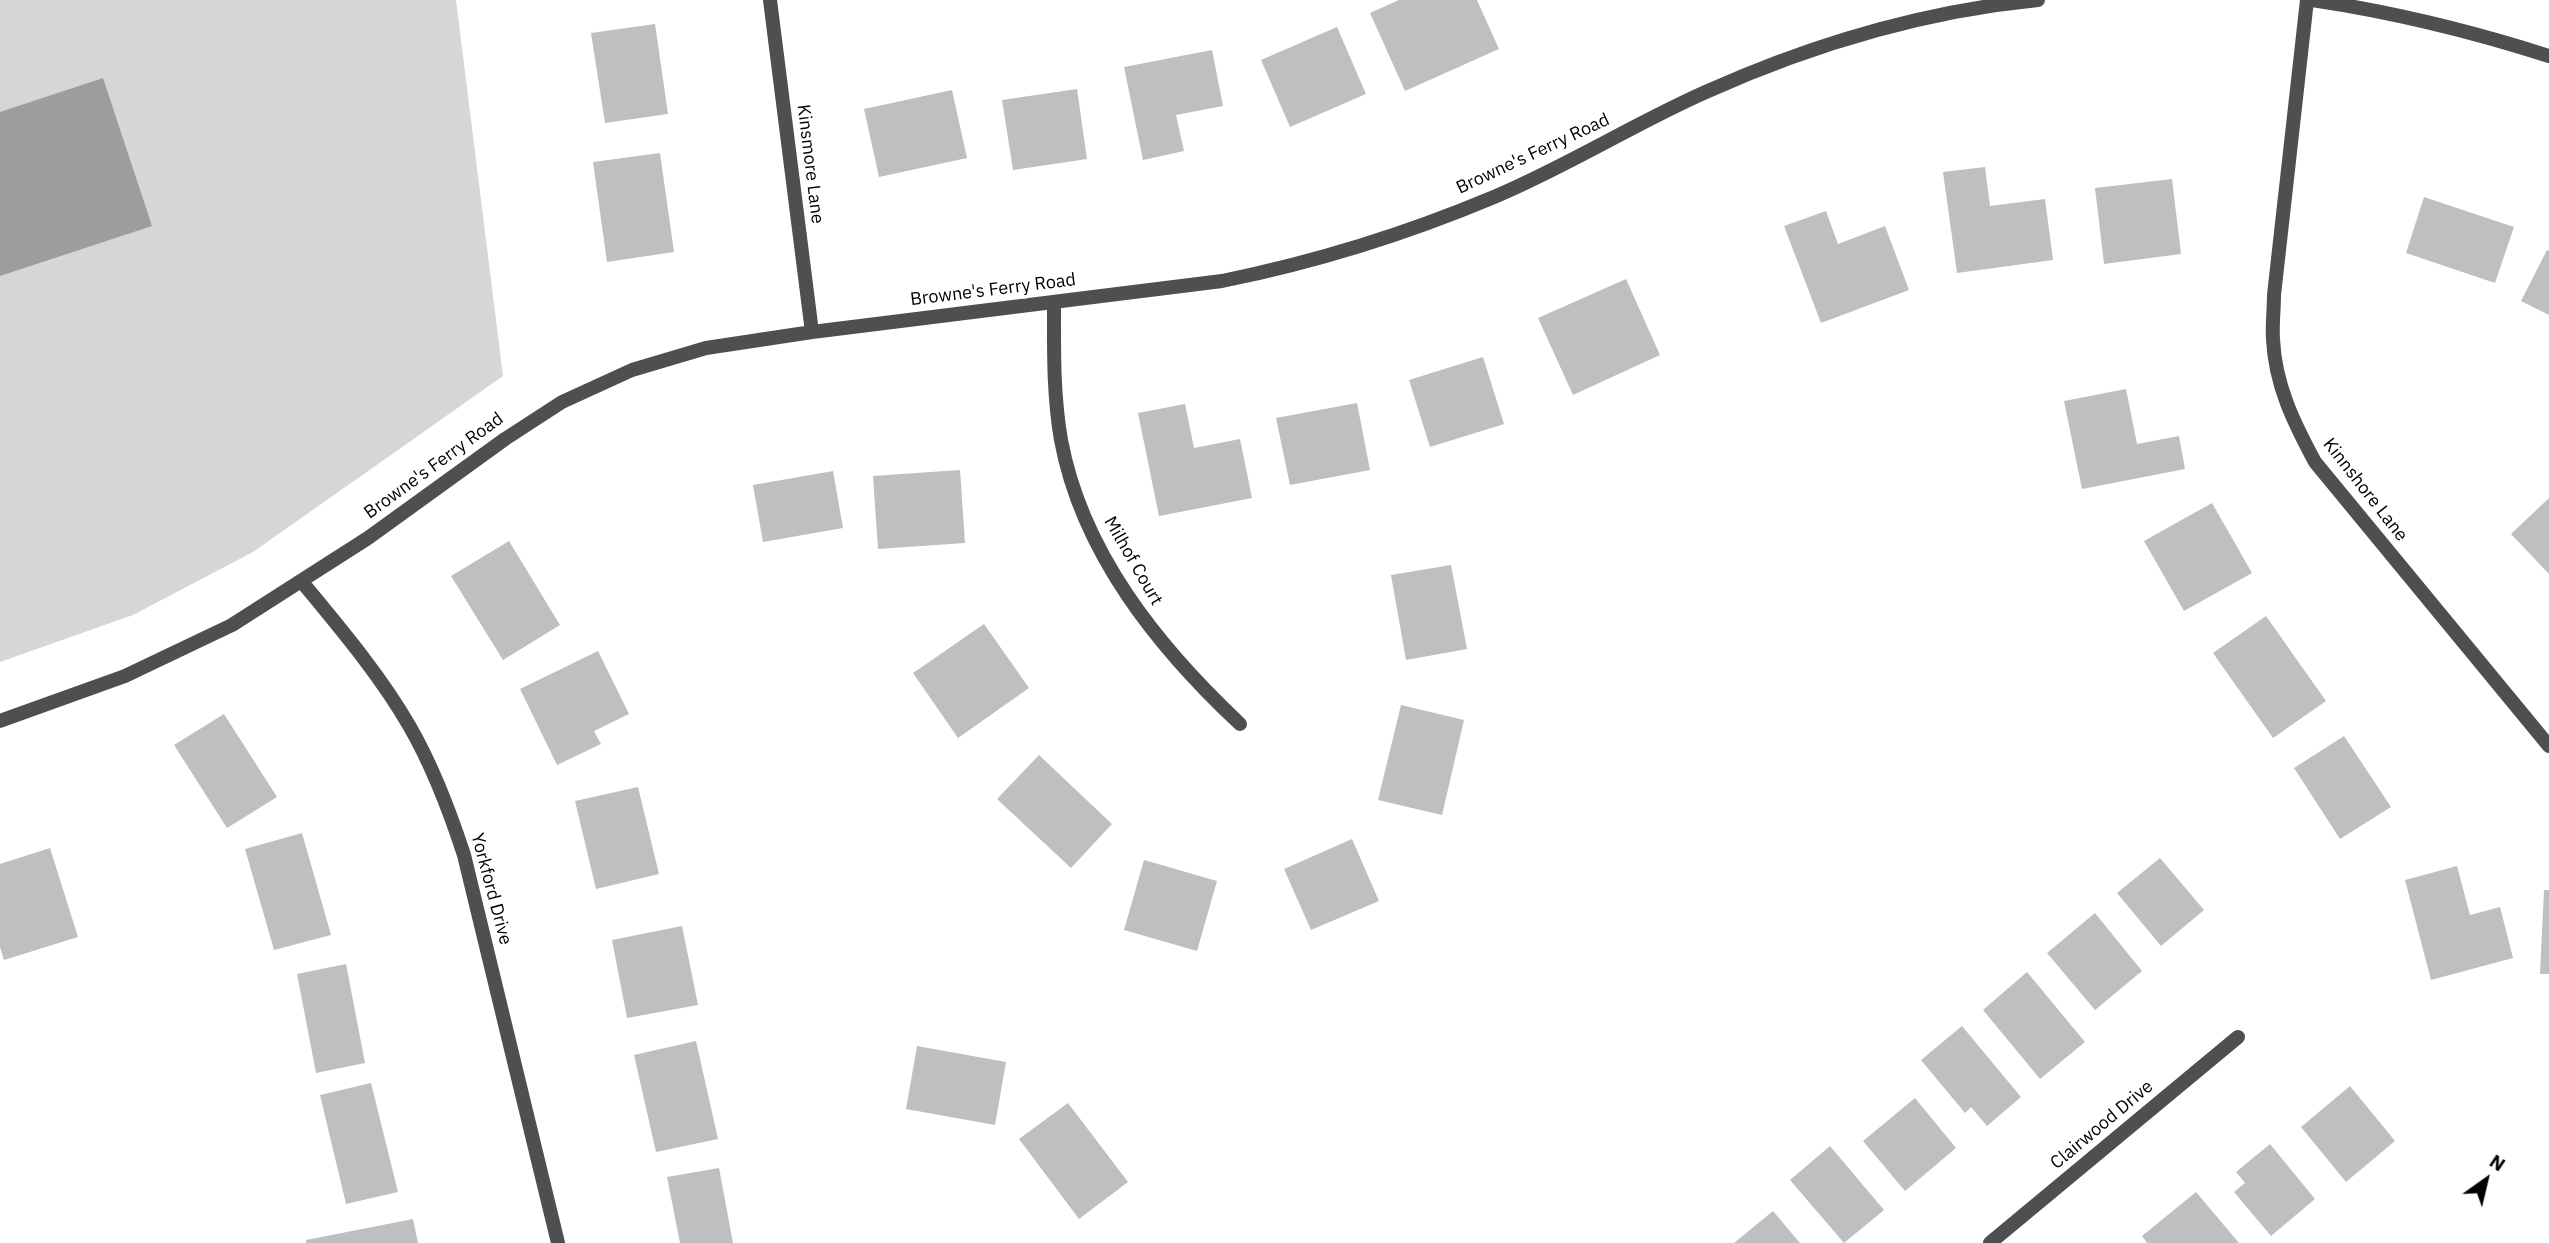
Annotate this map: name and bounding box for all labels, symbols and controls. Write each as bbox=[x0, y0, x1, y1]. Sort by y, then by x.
street label: Kinsmore Lane bbox=[792, 103, 828, 225]
street label: Browne's Ferry Road bbox=[1453, 109, 1613, 199]
street label: Browne's Ferry Road bbox=[909, 269, 1077, 311]
street label: Browne's Ferry Road bbox=[360, 408, 508, 524]
street label: Kinnshore Lane bbox=[2318, 434, 2412, 546]
street label: Milhof Court bbox=[1099, 513, 1167, 609]
street label: Yorkford Drive bbox=[466, 831, 516, 947]
street label: Clairwood Drive bbox=[2046, 1076, 2158, 1174]
north arrow bbox=[2451, 1145, 2521, 1215]
text: N bbox=[2485, 1149, 2510, 1176]

